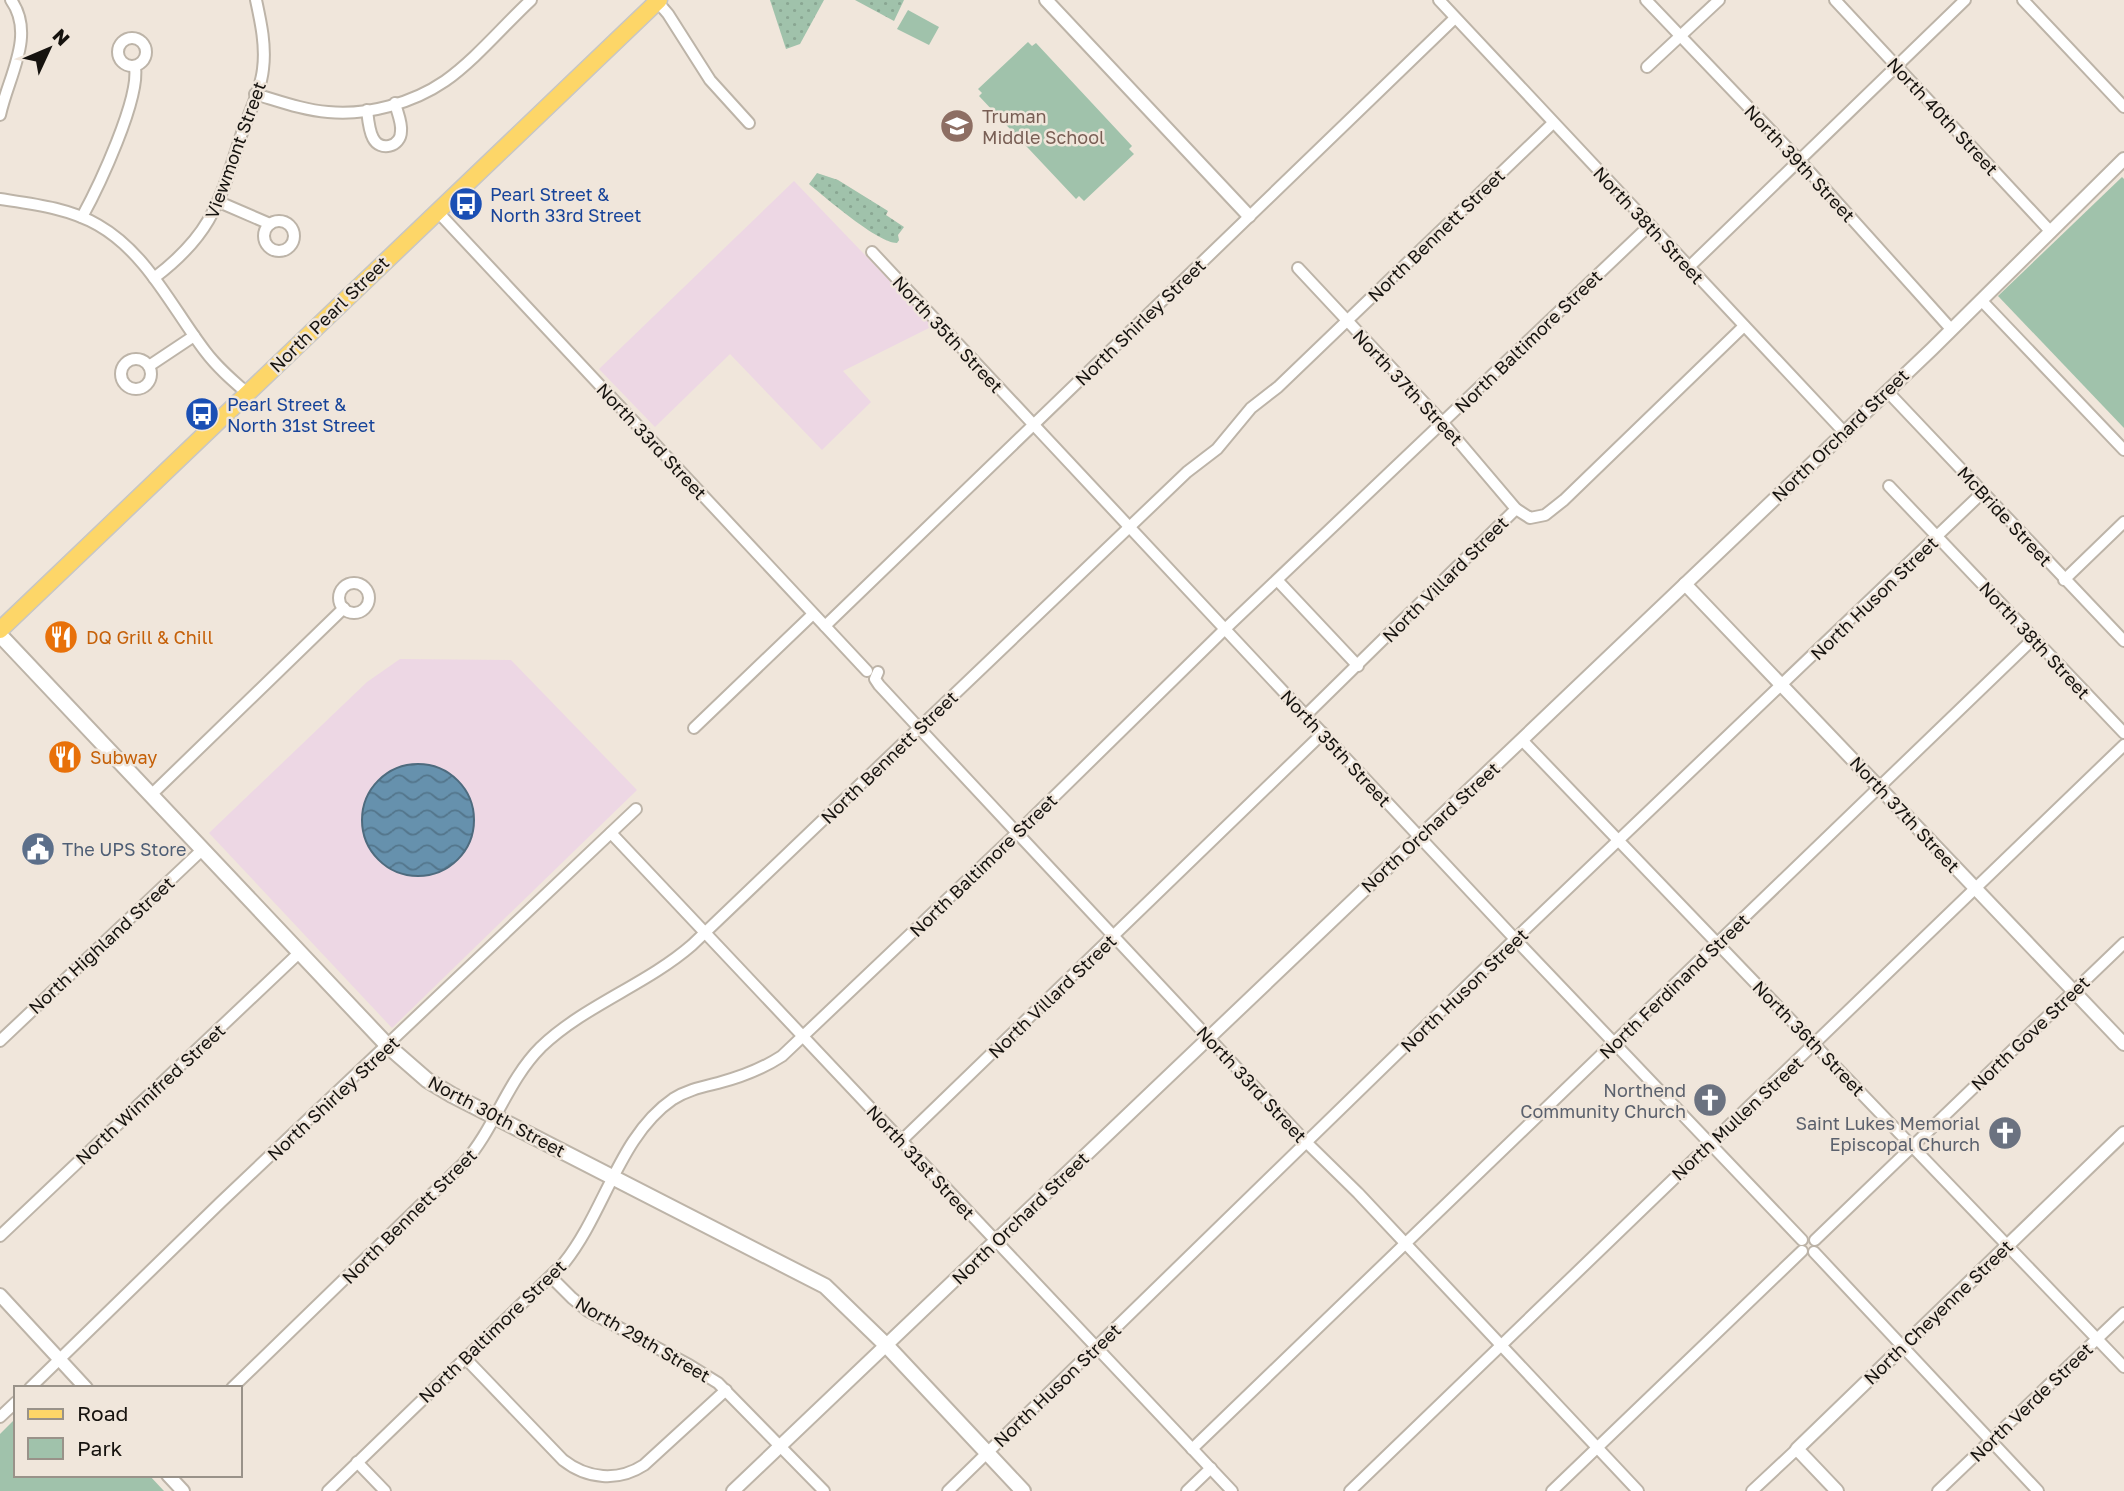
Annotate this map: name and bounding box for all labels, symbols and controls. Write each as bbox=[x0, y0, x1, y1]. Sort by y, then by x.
north arrow bbox=[14, 14, 84, 84]
text: N bbox=[48, 24, 75, 50]
street label: North 40th Street bbox=[1883, 53, 2003, 179]
street label: Viewmont Street bbox=[200, 78, 270, 222]
street label: North 39th Street bbox=[1740, 100, 1860, 226]
place label: Truman Middle School bbox=[982, 105, 1105, 148]
school or university icon: Truman Middle School bbox=[938, 107, 976, 145]
street label: North 38th Street bbox=[1589, 162, 1709, 288]
street label: North Bennett Street bbox=[1363, 164, 1509, 306]
place label: Pearl Street & North 33rd Street bbox=[490, 183, 641, 226]
bus stop icon: Pearl Street & North 33rd Street bbox=[447, 185, 485, 223]
street label: North Pearl Street bbox=[265, 251, 393, 377]
street label: North Shirley Street bbox=[1070, 254, 1210, 390]
street label: North Baltimore Street bbox=[1450, 265, 1606, 417]
street label: North 35th Street bbox=[888, 271, 1008, 397]
street label: North 37th Street bbox=[1349, 324, 1467, 450]
street label: North Orchard Street bbox=[1767, 364, 1913, 506]
street label: North 33rd Street bbox=[592, 378, 712, 504]
place label: Pearl Street & North 31st Street bbox=[227, 393, 375, 436]
bus stop icon: Pearl Street & North 31st Street bbox=[183, 395, 221, 433]
street label: McBride Street bbox=[1953, 462, 2057, 570]
street label: North Villard Street bbox=[1378, 512, 1512, 646]
street label: North Huson Street bbox=[1806, 532, 1942, 664]
street label: North 38th Street bbox=[1975, 577, 2095, 703]
restaurant icon: DQ Grill & Chill bbox=[42, 618, 80, 656]
place label: DQ Grill & Chill bbox=[86, 626, 213, 648]
street label: North 35th Street bbox=[1276, 685, 1396, 811]
street label: North Bennett Street bbox=[816, 686, 962, 828]
restaurant icon: Subway bbox=[46, 738, 84, 776]
place label: Subway bbox=[90, 746, 157, 768]
street label: North 37th Street bbox=[1846, 751, 1964, 877]
street label: North Orchard Street bbox=[1356, 757, 1504, 897]
street label: North Baltimore Street bbox=[905, 789, 1061, 941]
public building icon: The UPS Store bbox=[19, 830, 57, 868]
place label: The UPS Store bbox=[62, 838, 187, 860]
street label: North Highland Street bbox=[24, 872, 178, 1018]
street label: North Ferdinand Street bbox=[1595, 909, 1753, 1063]
street label: North Huson Street bbox=[1396, 924, 1532, 1056]
street label: North Villard Street bbox=[984, 929, 1120, 1063]
street label: North Gove Street bbox=[1966, 971, 2094, 1095]
street label: North 36th Street bbox=[1748, 976, 1870, 1100]
street label: North Winnifred Street bbox=[71, 1019, 229, 1169]
street label: North 33rd Street bbox=[1192, 1021, 1312, 1147]
street label: North Shirley Street bbox=[262, 1031, 404, 1165]
street label: North Mullen Street bbox=[1667, 1051, 1807, 1185]
street label: North 30th Street bbox=[425, 1071, 569, 1161]
place label: Northend Community Church bbox=[1520, 1079, 1686, 1122]
church icon: Northend Community Church bbox=[1691, 1081, 1729, 1119]
street label: North 31st Street bbox=[862, 1100, 980, 1224]
place label: Saint Lukes Memorial Episcopal Church bbox=[1795, 1112, 1980, 1155]
church icon: Saint Lukes Memorial Episcopal Church bbox=[1986, 1114, 2024, 1152]
street label: North Bennett Street bbox=[337, 1144, 481, 1288]
street label: North Orchard Street bbox=[947, 1147, 1093, 1289]
street label: North Cheyenne Street bbox=[1859, 1235, 2017, 1389]
street label: North Baltimore Street bbox=[414, 1255, 570, 1407]
street label: North 29th Street bbox=[572, 1291, 714, 1387]
street label: North Huson Street bbox=[989, 1319, 1125, 1451]
street label: North Verde Street bbox=[1965, 1338, 2097, 1466]
legend bbox=[14, 1386, 242, 1477]
text: Road bbox=[77, 1400, 128, 1426]
text: Park bbox=[77, 1435, 123, 1461]

